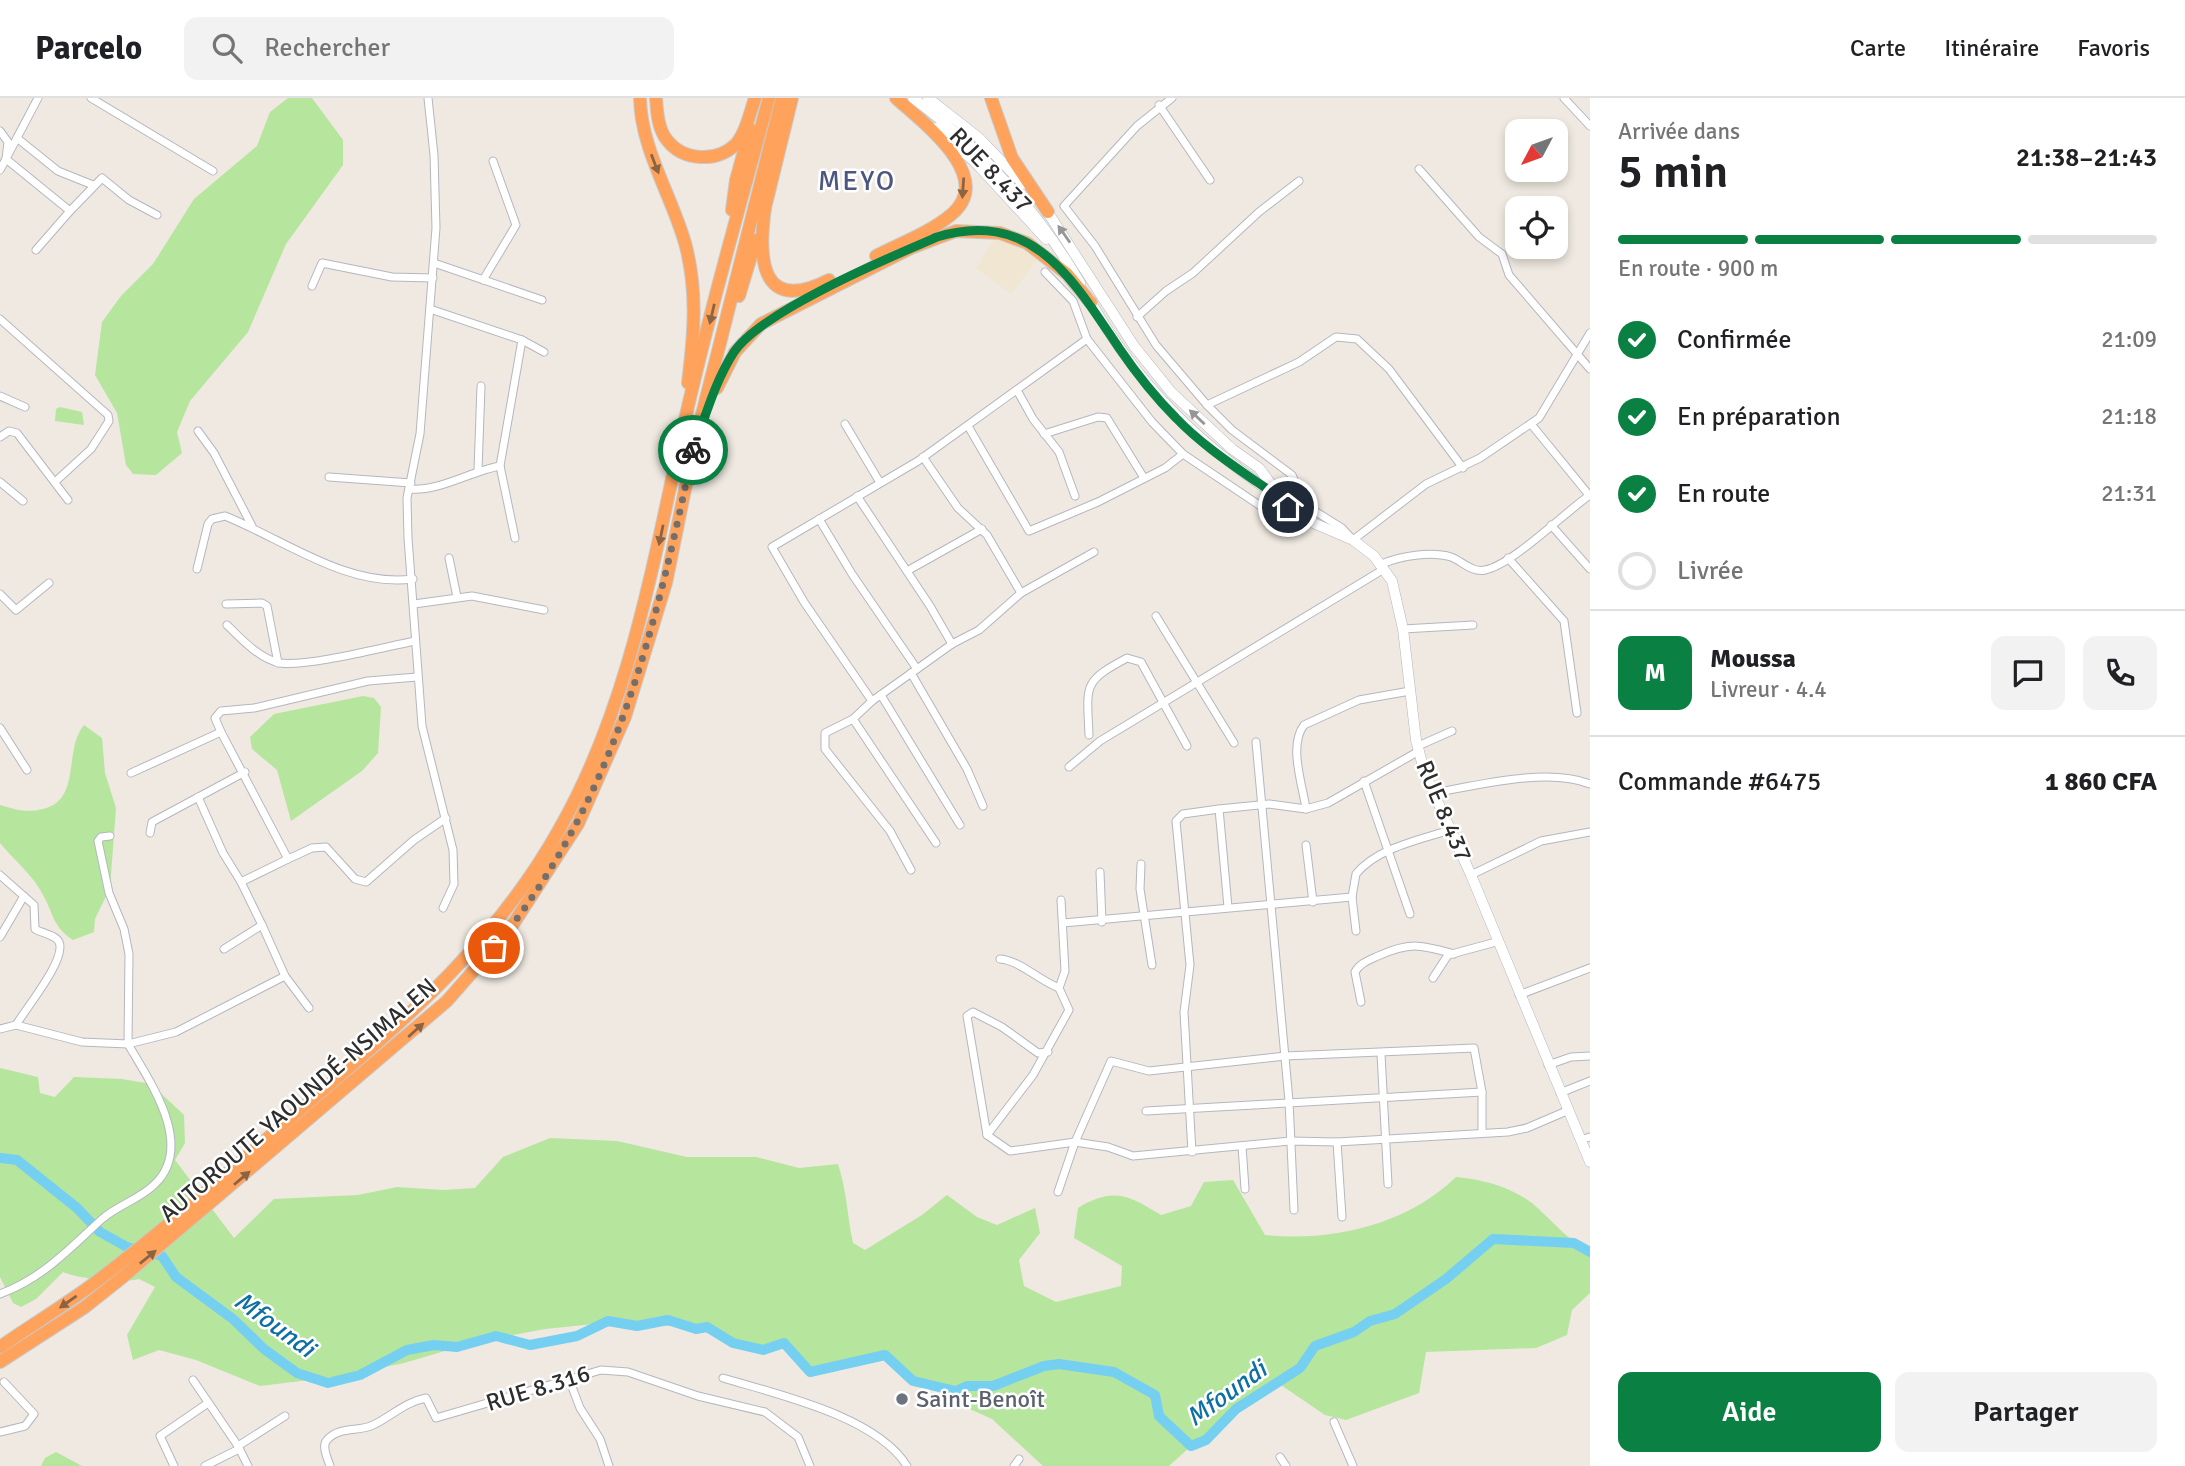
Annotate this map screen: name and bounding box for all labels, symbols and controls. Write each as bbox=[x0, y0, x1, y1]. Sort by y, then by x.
search box bbox=[184, 17, 674, 80]
text: Parcelo bbox=[35, 28, 142, 69]
icon: search bbox=[208, 29, 246, 67]
text: Rechercher bbox=[264, 32, 390, 64]
text: Carte bbox=[1850, 33, 1906, 63]
text: Itinéraire bbox=[1944, 33, 2039, 63]
text: Favoris bbox=[2077, 33, 2150, 63]
text: Arrivée dans bbox=[1618, 117, 1740, 146]
north arrow bbox=[1505, 119, 1568, 182]
map controls bbox=[1505, 119, 1568, 259]
street label: RUE 8.437 bbox=[943, 121, 1039, 219]
text: 21:38–21:43 bbox=[2016, 142, 2157, 174]
text: 5 min bbox=[1618, 144, 1728, 200]
one-way arrow bbox=[650, 154, 661, 175]
district label: MEYO bbox=[818, 164, 896, 198]
one-way arrow bbox=[958, 177, 969, 199]
button: locate bbox=[1505, 196, 1568, 259]
one-way arrow bbox=[1057, 225, 1071, 243]
text: En route · 900 m bbox=[1618, 254, 1778, 283]
one-way arrow bbox=[706, 303, 717, 325]
icon: check bbox=[1618, 321, 1656, 359]
text: Confirmée bbox=[1677, 324, 1792, 356]
text: 21:09 bbox=[2101, 325, 2157, 354]
icon: check bbox=[1618, 398, 1656, 436]
text: En préparation bbox=[1677, 401, 1841, 433]
text: 21:18 bbox=[2101, 402, 2157, 431]
one-way arrow bbox=[1189, 410, 1206, 426]
courier bbox=[658, 415, 728, 485]
icon: bike bbox=[674, 431, 712, 469]
icon: check bbox=[1618, 475, 1656, 513]
pin bbox=[1258, 477, 1318, 537]
text: En route bbox=[1677, 478, 1770, 510]
text: 21:31 bbox=[2101, 479, 2157, 508]
icon: home bbox=[1269, 488, 1307, 526]
one-way arrow bbox=[655, 524, 666, 546]
text: Livrée bbox=[1677, 555, 1744, 587]
button: chat bbox=[1991, 636, 2065, 710]
button: phone bbox=[2083, 636, 2157, 710]
text: Moussa bbox=[1710, 643, 1796, 675]
text: M bbox=[1644, 657, 1666, 689]
text: Livreur · 4.4 bbox=[1710, 675, 1827, 704]
street label: RUE 8.437 bbox=[1409, 756, 1479, 866]
text: Commande #6475 bbox=[1618, 766, 1821, 798]
text: 1 860 CFA bbox=[2045, 766, 2157, 798]
pin bbox=[464, 918, 524, 978]
icon: bag bbox=[475, 929, 513, 967]
street label: AUTOROUTE YAOUNDÉ-NSIMALEN bbox=[153, 971, 443, 1229]
one-way arrow bbox=[407, 1023, 424, 1038]
one-way arrow bbox=[234, 1171, 251, 1186]
one-way arrow bbox=[139, 1250, 156, 1265]
water label: Mfoundi bbox=[228, 1285, 323, 1366]
one-way arrow bbox=[59, 1295, 77, 1309]
water label: Mfoundi bbox=[1180, 1352, 1276, 1434]
street label: RUE 8.316 bbox=[482, 1358, 594, 1418]
button: Aide bbox=[1618, 1372, 1881, 1452]
button: Partager bbox=[1895, 1372, 2157, 1452]
place label: Saint-Benoît bbox=[916, 1384, 1045, 1414]
marker: Saint-Benoît bbox=[894, 1391, 910, 1407]

